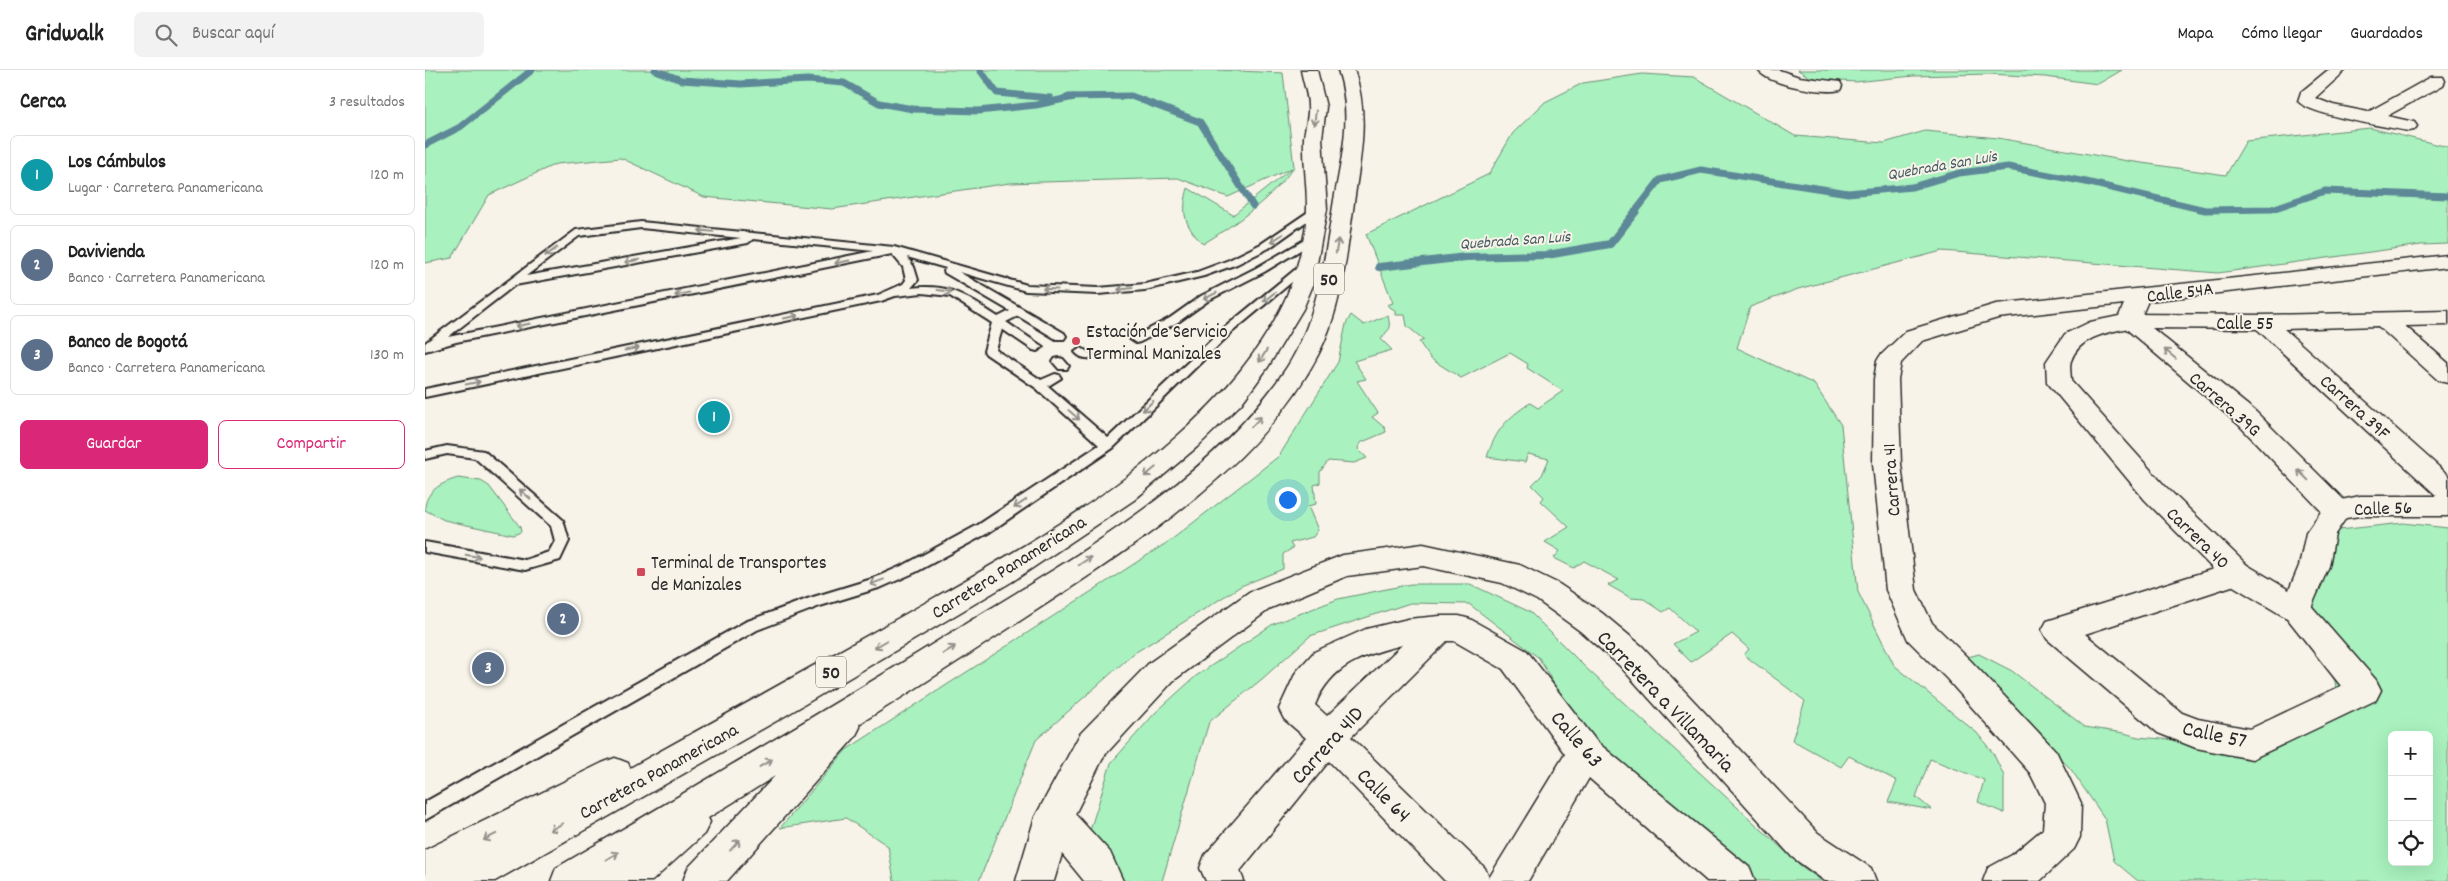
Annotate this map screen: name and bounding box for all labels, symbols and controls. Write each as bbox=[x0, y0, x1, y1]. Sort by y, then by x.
search box bbox=[134, 12, 484, 57]
text: Gridwalk bbox=[25, 18, 104, 52]
icon: search bbox=[152, 21, 180, 49]
text: Buscar aquí bbox=[192, 21, 274, 48]
text: Mapa bbox=[2177, 22, 2213, 47]
text: Cómo llegar bbox=[2241, 22, 2322, 47]
text: Guardados bbox=[2350, 22, 2423, 47]
text: Cerca bbox=[20, 88, 66, 118]
text: 3 resultados bbox=[329, 91, 405, 114]
one-way arrow bbox=[1310, 109, 1320, 125]
water label: Quebrada San Luis bbox=[1886, 145, 2000, 187]
text: Los Cámbulos bbox=[68, 150, 166, 177]
text: 1 bbox=[35, 164, 39, 187]
text: 120 m bbox=[370, 164, 404, 187]
text: Lugar · Carretera Panamericana bbox=[68, 177, 263, 200]
one-way arrow bbox=[699, 226, 715, 236]
water label: Quebrada San Luis bbox=[1459, 226, 1573, 257]
one-way arrow bbox=[1270, 233, 1284, 243]
one-way arrow bbox=[1332, 238, 1342, 254]
text: Davivienda bbox=[68, 240, 144, 267]
one-way arrow bbox=[544, 247, 558, 257]
text: 2 bbox=[34, 254, 41, 277]
text: 120 m bbox=[370, 254, 404, 277]
one-way arrow bbox=[624, 256, 640, 266]
one-way arrow bbox=[834, 258, 850, 267]
road number: 50 bbox=[1314, 263, 1344, 294]
text: Banco · Carretera Panamericana bbox=[68, 267, 265, 290]
street label: Calle 54A bbox=[2145, 277, 2215, 312]
one-way arrow bbox=[1117, 284, 1133, 294]
one-way arrow bbox=[1042, 285, 1058, 294]
one-way arrow bbox=[936, 287, 952, 297]
one-way arrow bbox=[675, 289, 691, 299]
one-way arrow bbox=[1202, 291, 1217, 301]
one-way arrow bbox=[1262, 291, 1275, 302]
one-way arrow bbox=[782, 311, 798, 321]
street label: Calle 55 bbox=[2216, 312, 2274, 339]
place label: Estación de Servicio Terminal Manizales bbox=[1086, 320, 1228, 369]
one-way arrow bbox=[515, 321, 531, 330]
text: Banco de Bogotá bbox=[68, 330, 188, 357]
marker: Estación de Servicio Terminal Manizales bbox=[1070, 335, 1082, 347]
text: 3 bbox=[33, 344, 41, 367]
text: 130 m bbox=[370, 344, 404, 367]
one-way arrow bbox=[623, 344, 639, 354]
one-way arrow bbox=[1258, 348, 1268, 362]
one-way arrow bbox=[2163, 349, 2176, 360]
text: Banco · Carretera Panamericana bbox=[68, 357, 265, 380]
street label: Carrera 39G bbox=[2182, 367, 2266, 445]
street label: Carrera 39F bbox=[2312, 370, 2395, 448]
one-way arrow bbox=[464, 378, 480, 387]
pin: 1 bbox=[698, 398, 730, 436]
one-way arrow bbox=[1142, 400, 1155, 412]
one-way arrow bbox=[1067, 409, 1080, 420]
one-way arrow bbox=[1250, 416, 1262, 429]
button: Guardar bbox=[20, 420, 208, 469]
button: Compartir bbox=[218, 420, 405, 469]
street label: Carrera 41 bbox=[1877, 442, 1910, 517]
one-way arrow bbox=[1144, 467, 1157, 478]
one-way arrow bbox=[2297, 469, 2309, 481]
your location bbox=[1275, 487, 1301, 513]
one-way arrow bbox=[519, 489, 532, 500]
street label: Calle 56 bbox=[2354, 496, 2413, 525]
one-way arrow bbox=[1013, 499, 1027, 509]
street label: Carrera 40 bbox=[2159, 502, 2234, 577]
street label: Carretera Panamericana bbox=[927, 510, 1093, 628]
one-way arrow bbox=[465, 551, 481, 561]
place label: Terminal de Transportes de Manizales bbox=[651, 551, 827, 600]
one-way arrow bbox=[1078, 556, 1092, 566]
marker: Terminal de Transportes de Manizales bbox=[635, 566, 647, 578]
one-way arrow bbox=[870, 578, 886, 587]
pin: 2 bbox=[547, 600, 579, 638]
street label: Carretera a Villamaria bbox=[1588, 624, 1741, 781]
one-way arrow bbox=[874, 639, 888, 649]
one-way arrow bbox=[942, 645, 956, 655]
pin: 3 bbox=[472, 649, 504, 687]
road number: 50 bbox=[816, 656, 846, 688]
street label: Carrera 41D bbox=[1285, 700, 1372, 792]
street label: Calle 63 bbox=[1542, 705, 1609, 776]
street label: Calle 57 bbox=[2179, 715, 2249, 758]
street label: Carretera Panamericana bbox=[575, 718, 745, 828]
map controls bbox=[2388, 731, 2433, 866]
button: + bbox=[2388, 731, 2433, 776]
one-way arrow bbox=[758, 757, 772, 767]
street label: Calle 64 bbox=[1348, 762, 1417, 831]
button: − bbox=[2388, 776, 2433, 821]
button: locate bbox=[2388, 821, 2433, 866]
one-way arrow bbox=[549, 822, 564, 832]
one-way arrow bbox=[483, 832, 498, 842]
one-way arrow bbox=[729, 838, 741, 851]
one-way arrow bbox=[604, 850, 618, 860]

